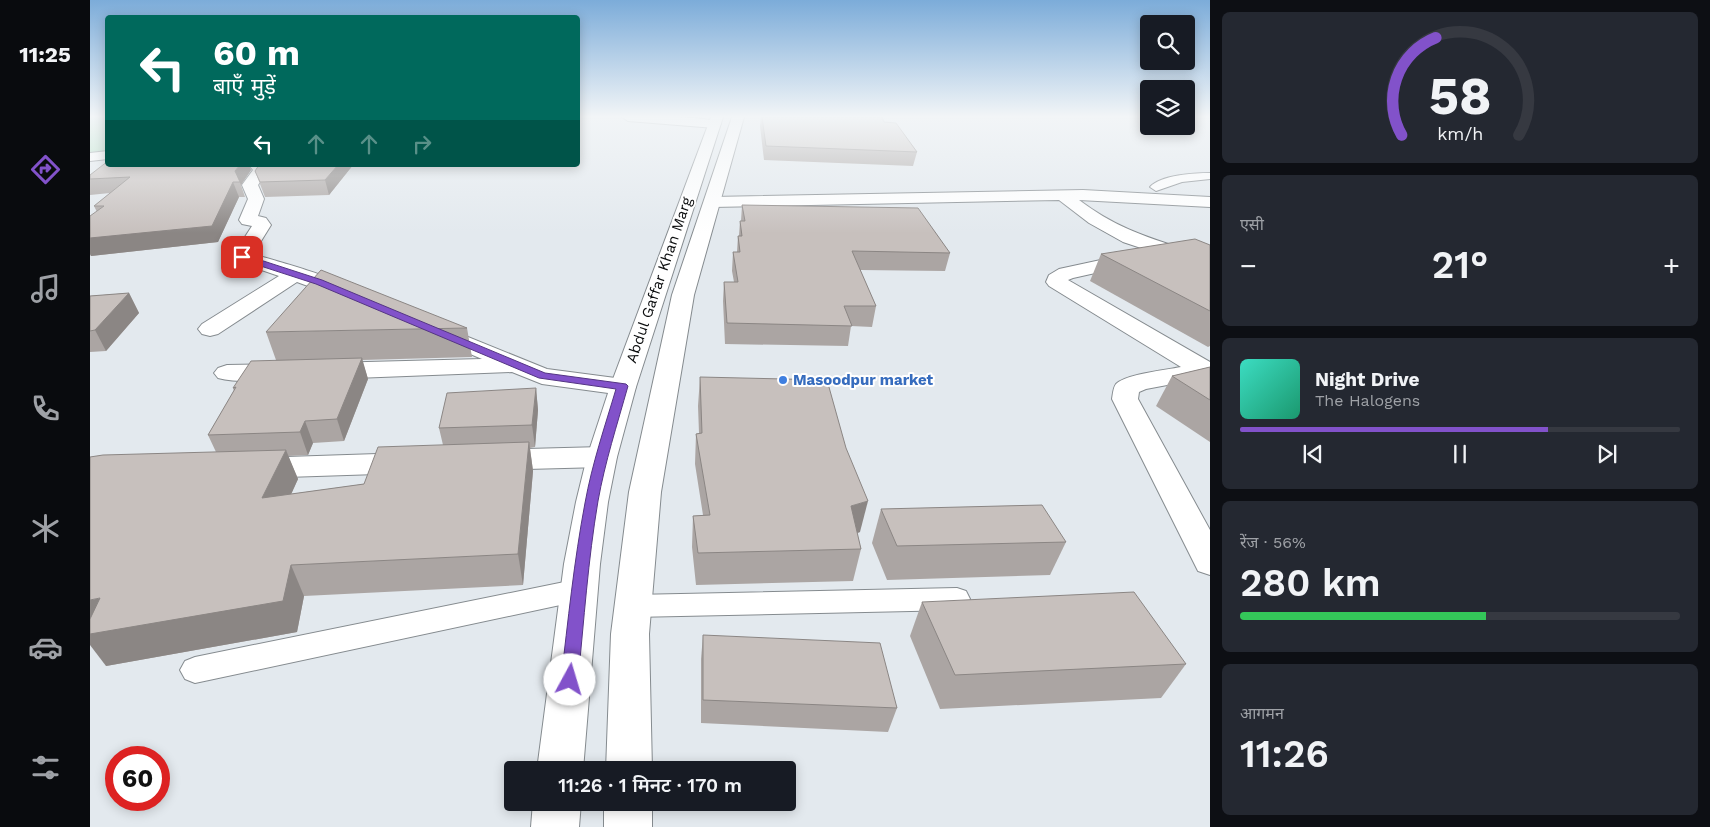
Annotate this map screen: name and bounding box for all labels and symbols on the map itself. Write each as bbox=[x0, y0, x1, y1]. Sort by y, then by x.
street label: Abdul Gaffar Khan Marg bbox=[622, 195, 696, 365]
pin bbox=[221, 236, 263, 278]
place label: Masoodpur market bbox=[793, 371, 934, 389]
marker: Masoodpur market bbox=[777, 374, 789, 386]
position arrow bbox=[543, 653, 595, 705]
speed limit sign: 60 bbox=[105, 746, 170, 811]

